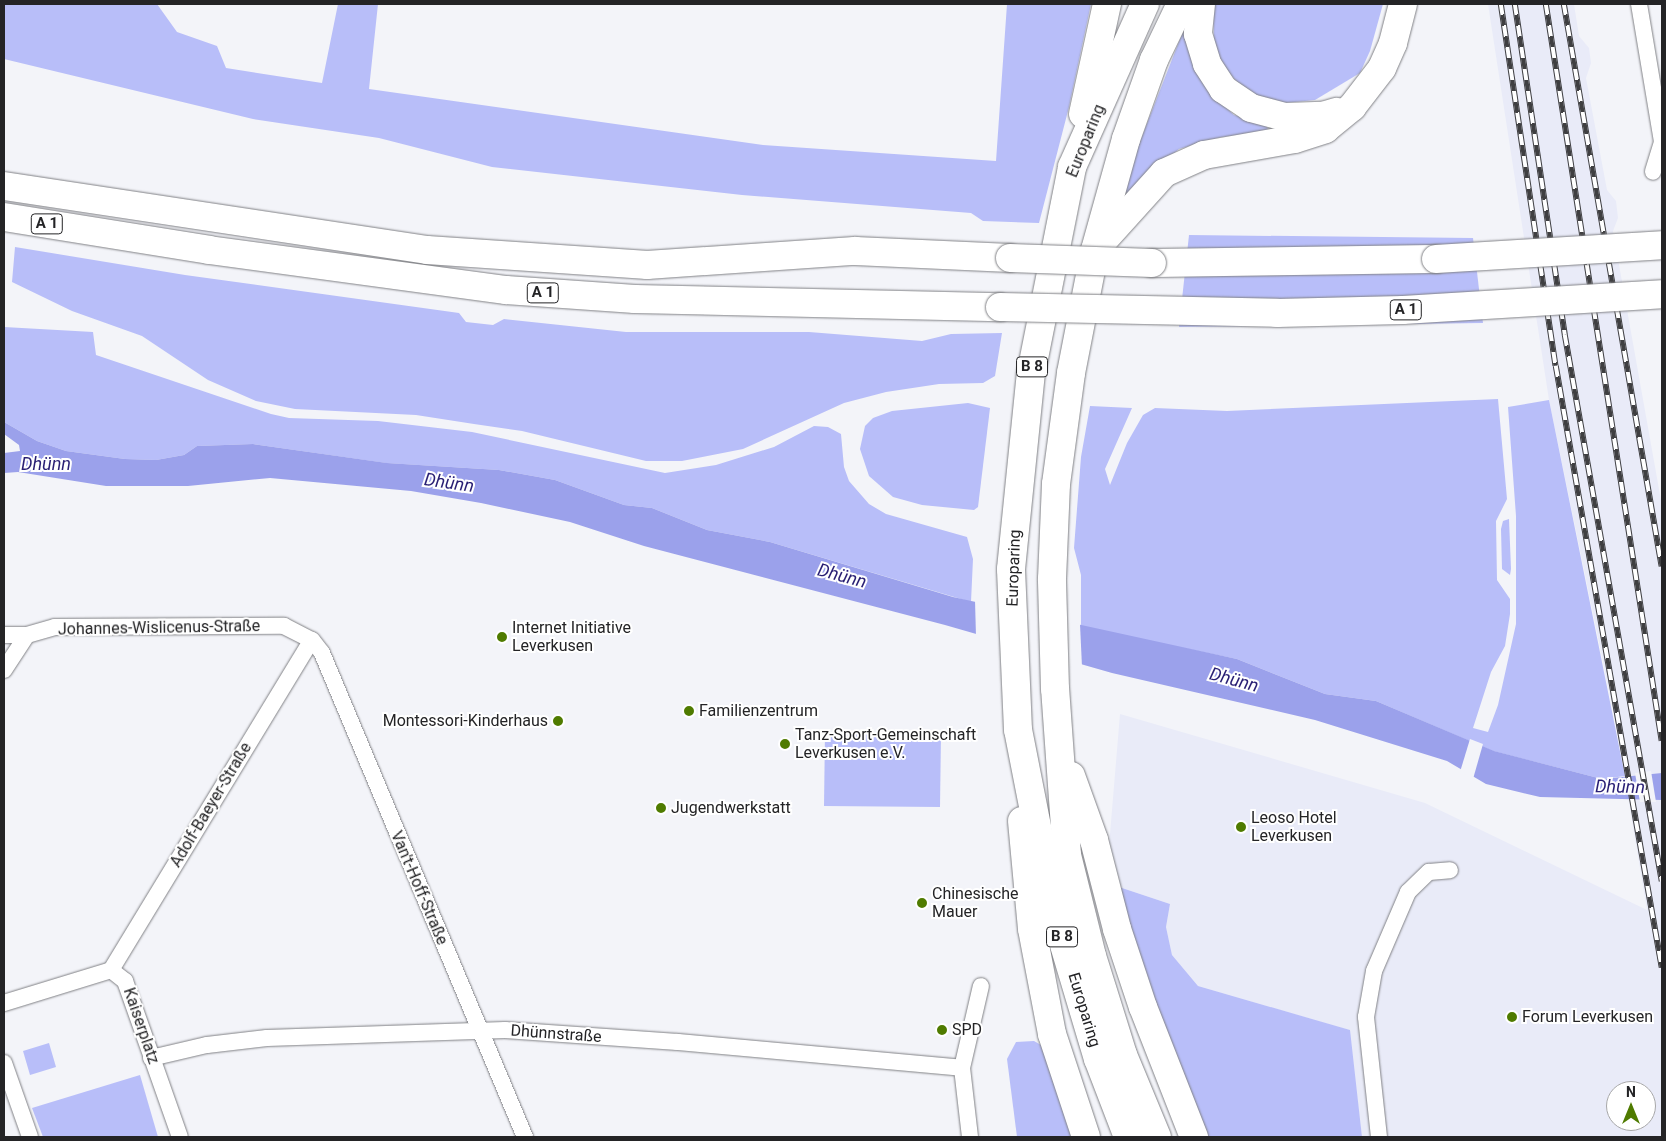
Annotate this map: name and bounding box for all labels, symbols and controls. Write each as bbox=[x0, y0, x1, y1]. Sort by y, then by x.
street label: Europaring bbox=[1063, 102, 1109, 180]
road number: A 1 bbox=[31, 212, 63, 236]
road number: A 1 bbox=[527, 280, 559, 306]
road number: A 1 bbox=[1390, 298, 1422, 322]
road number: B 8 bbox=[1016, 354, 1048, 380]
water label: Dhünn bbox=[21, 453, 71, 475]
water label: Dhünn bbox=[423, 469, 475, 497]
street label: Europaring bbox=[1003, 529, 1025, 607]
water label: Dhünn bbox=[815, 559, 869, 593]
street label: Johannes-Wislicenus-Straße bbox=[58, 617, 260, 639]
place label: Internet Initiative Leverkusen bbox=[512, 618, 631, 656]
marker: Internet Initiative Leverkusen bbox=[496, 631, 508, 643]
water label: Dhünn bbox=[1207, 663, 1261, 697]
place label: Familienzentrum bbox=[699, 701, 818, 721]
marker: Familienzentrum bbox=[683, 705, 695, 717]
place label: Montessori-Kinderhaus bbox=[383, 711, 548, 731]
marker: Montessori-Kinderhaus bbox=[552, 715, 564, 727]
place label: Tanz-Sport-Gemeinschaft Leverkusen e.V. bbox=[795, 725, 976, 763]
marker: Tanz-Sport-Gemeinschaft Leverkusen e.V. bbox=[779, 738, 791, 750]
street label: Adolf-Baeyer-Straße bbox=[166, 739, 256, 871]
water label: Dhünn bbox=[1595, 776, 1645, 798]
place label: Jugendwerkstatt bbox=[671, 798, 791, 818]
marker: Jugendwerkstatt bbox=[655, 802, 667, 814]
place label: Leoso Hotel Leverkusen bbox=[1251, 808, 1337, 846]
marker: Leoso Hotel Leverkusen bbox=[1235, 821, 1247, 833]
street label: Van't-Hoff-Straße bbox=[386, 828, 452, 948]
place label: Chinesische Mauer bbox=[932, 884, 1019, 922]
marker: Chinesische Mauer bbox=[916, 897, 928, 909]
road number: B 8 bbox=[1046, 924, 1078, 950]
street label: Europaring bbox=[1064, 970, 1104, 1050]
street label: Kaiserplatz bbox=[119, 985, 163, 1067]
place label: Forum Leverkusen bbox=[1522, 1007, 1653, 1027]
marker: Forum Leverkusen bbox=[1506, 1011, 1518, 1023]
place label: SPD bbox=[952, 1020, 982, 1040]
street label: Dhünnstraße bbox=[510, 1021, 602, 1047]
marker: SPD bbox=[936, 1024, 948, 1036]
north arrow bbox=[1606, 1081, 1656, 1131]
text: N bbox=[1626, 1084, 1636, 1100]

